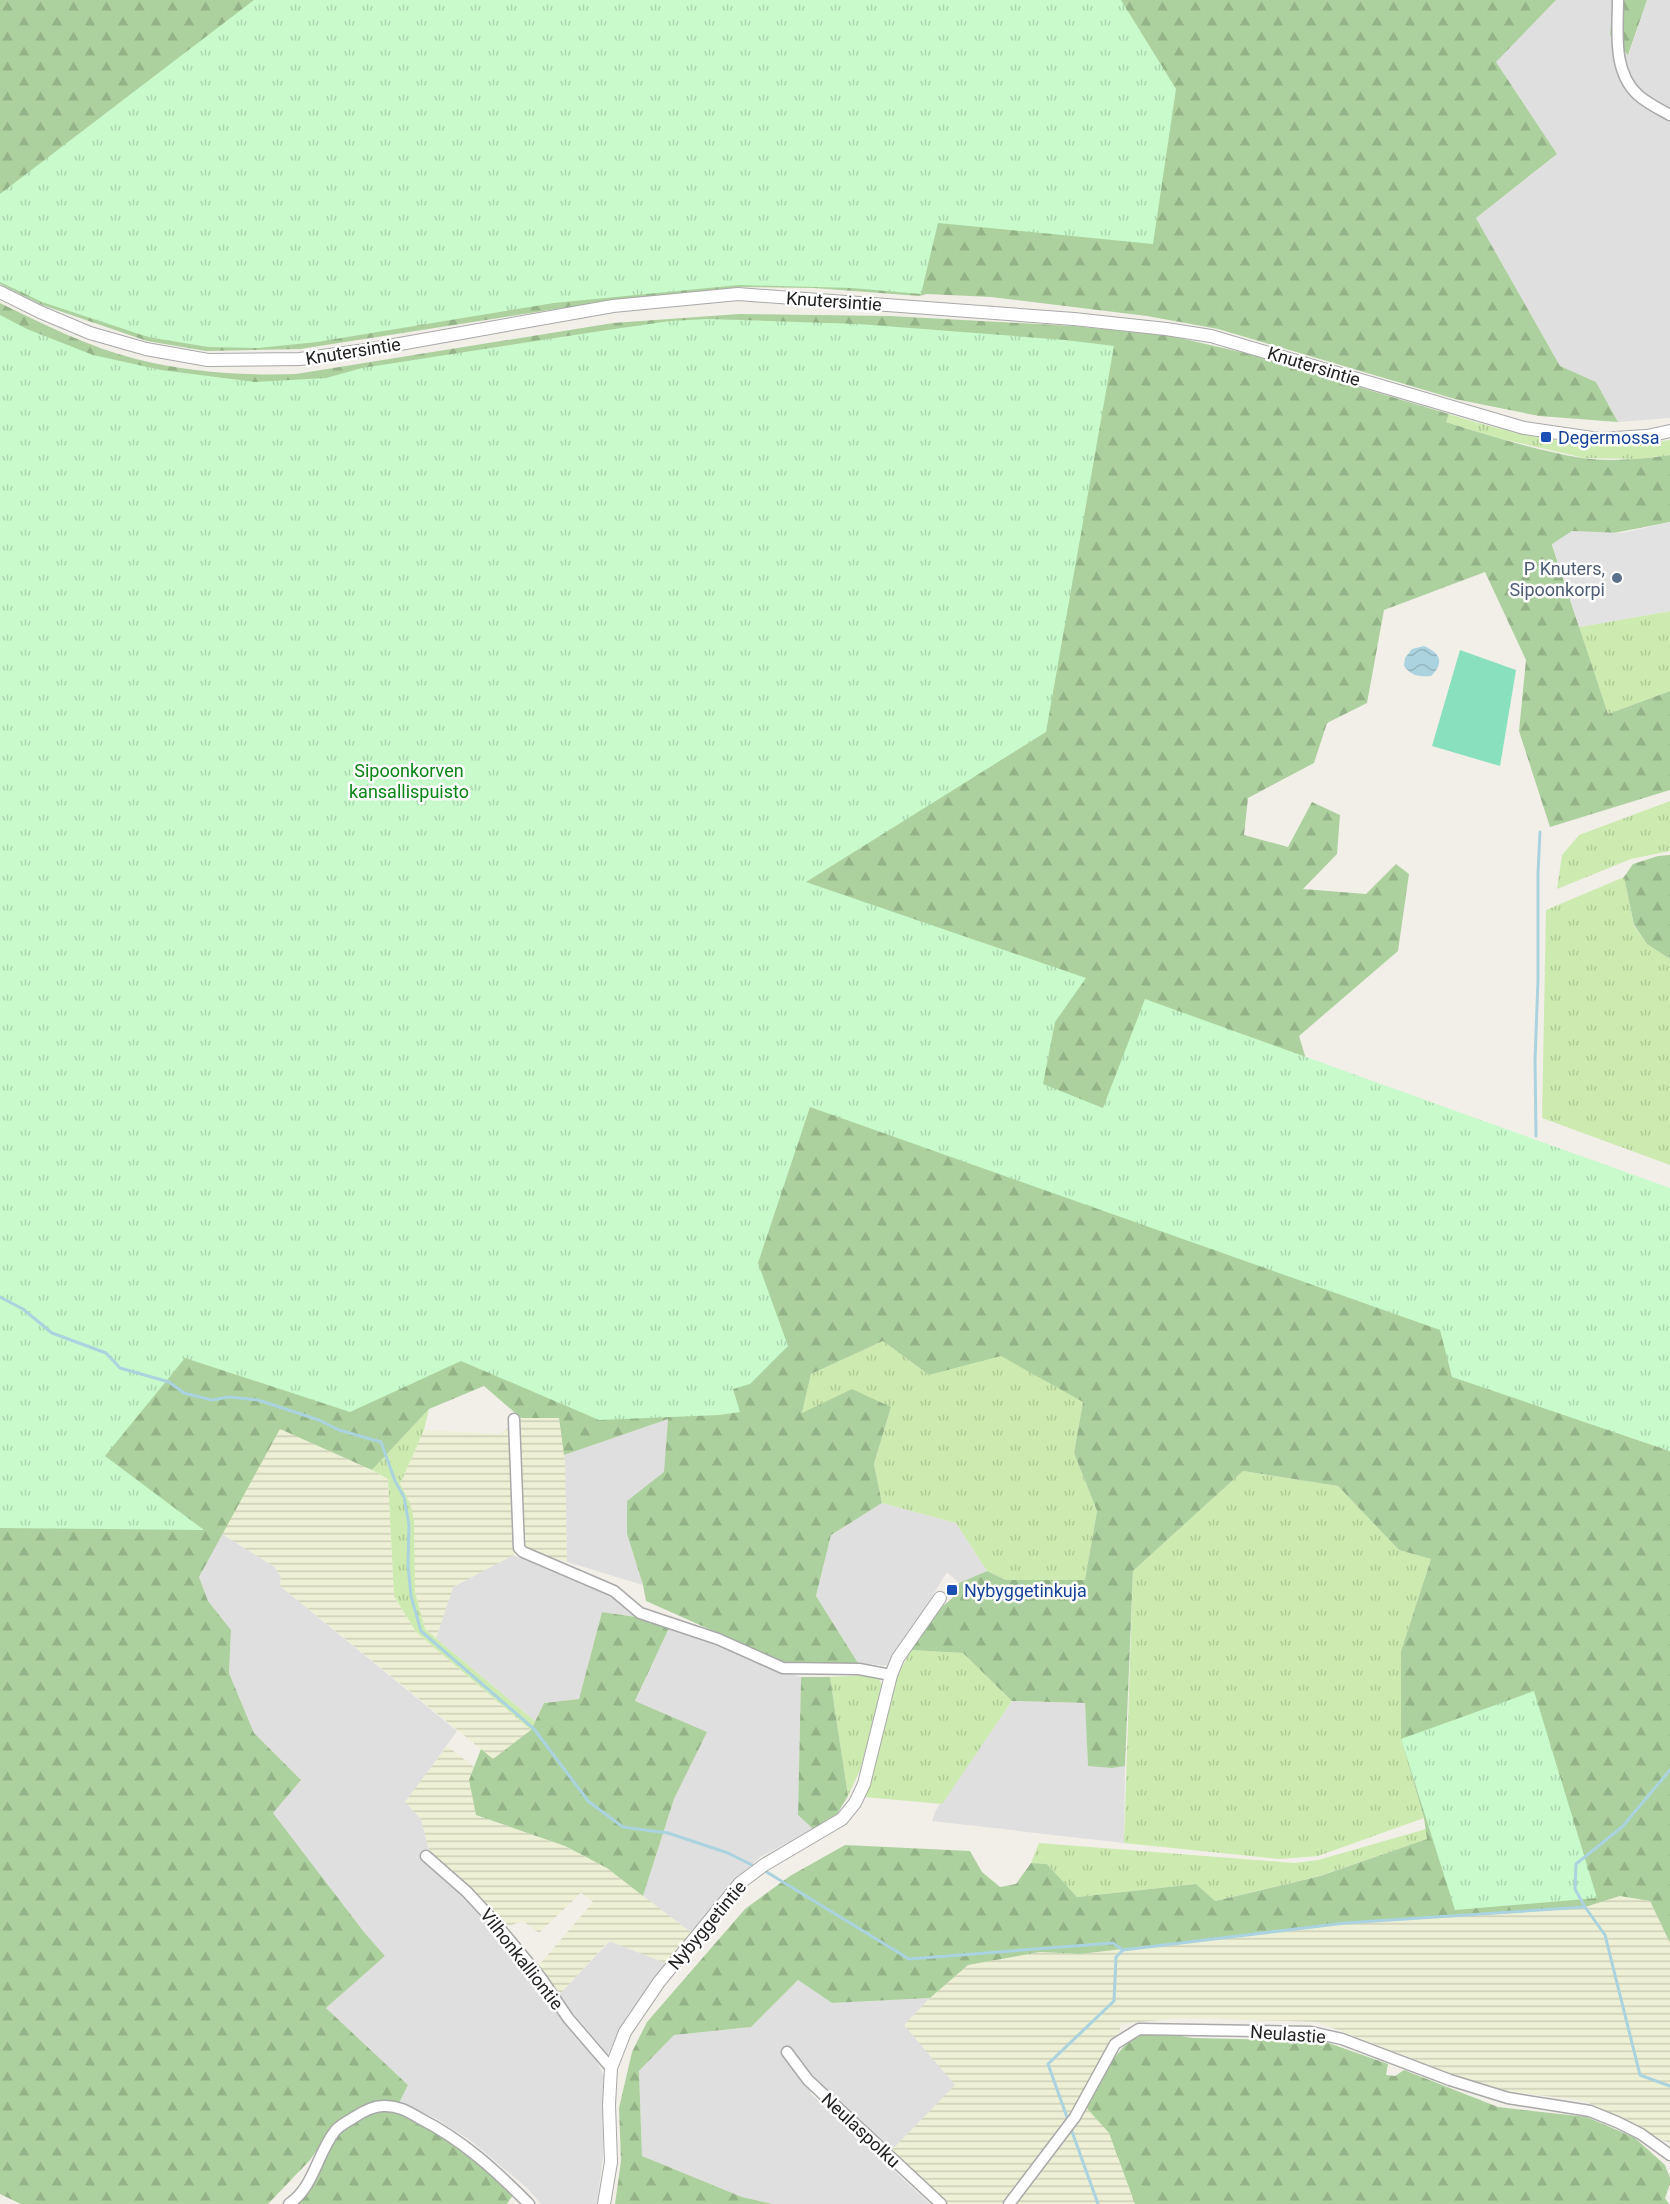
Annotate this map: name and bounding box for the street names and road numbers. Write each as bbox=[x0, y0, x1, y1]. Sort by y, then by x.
street label: Knutersintie bbox=[785, 287, 883, 315]
street label: Knutersintie bbox=[304, 333, 402, 369]
street label: Knutersintie bbox=[1265, 342, 1363, 390]
street label: Nybyggetintie bbox=[664, 1876, 750, 1974]
street label: Vilhonkalliontie bbox=[476, 1904, 568, 2014]
street label: Neulastie bbox=[1250, 2021, 1326, 2047]
street label: Neulaspolku bbox=[817, 2088, 905, 2172]

